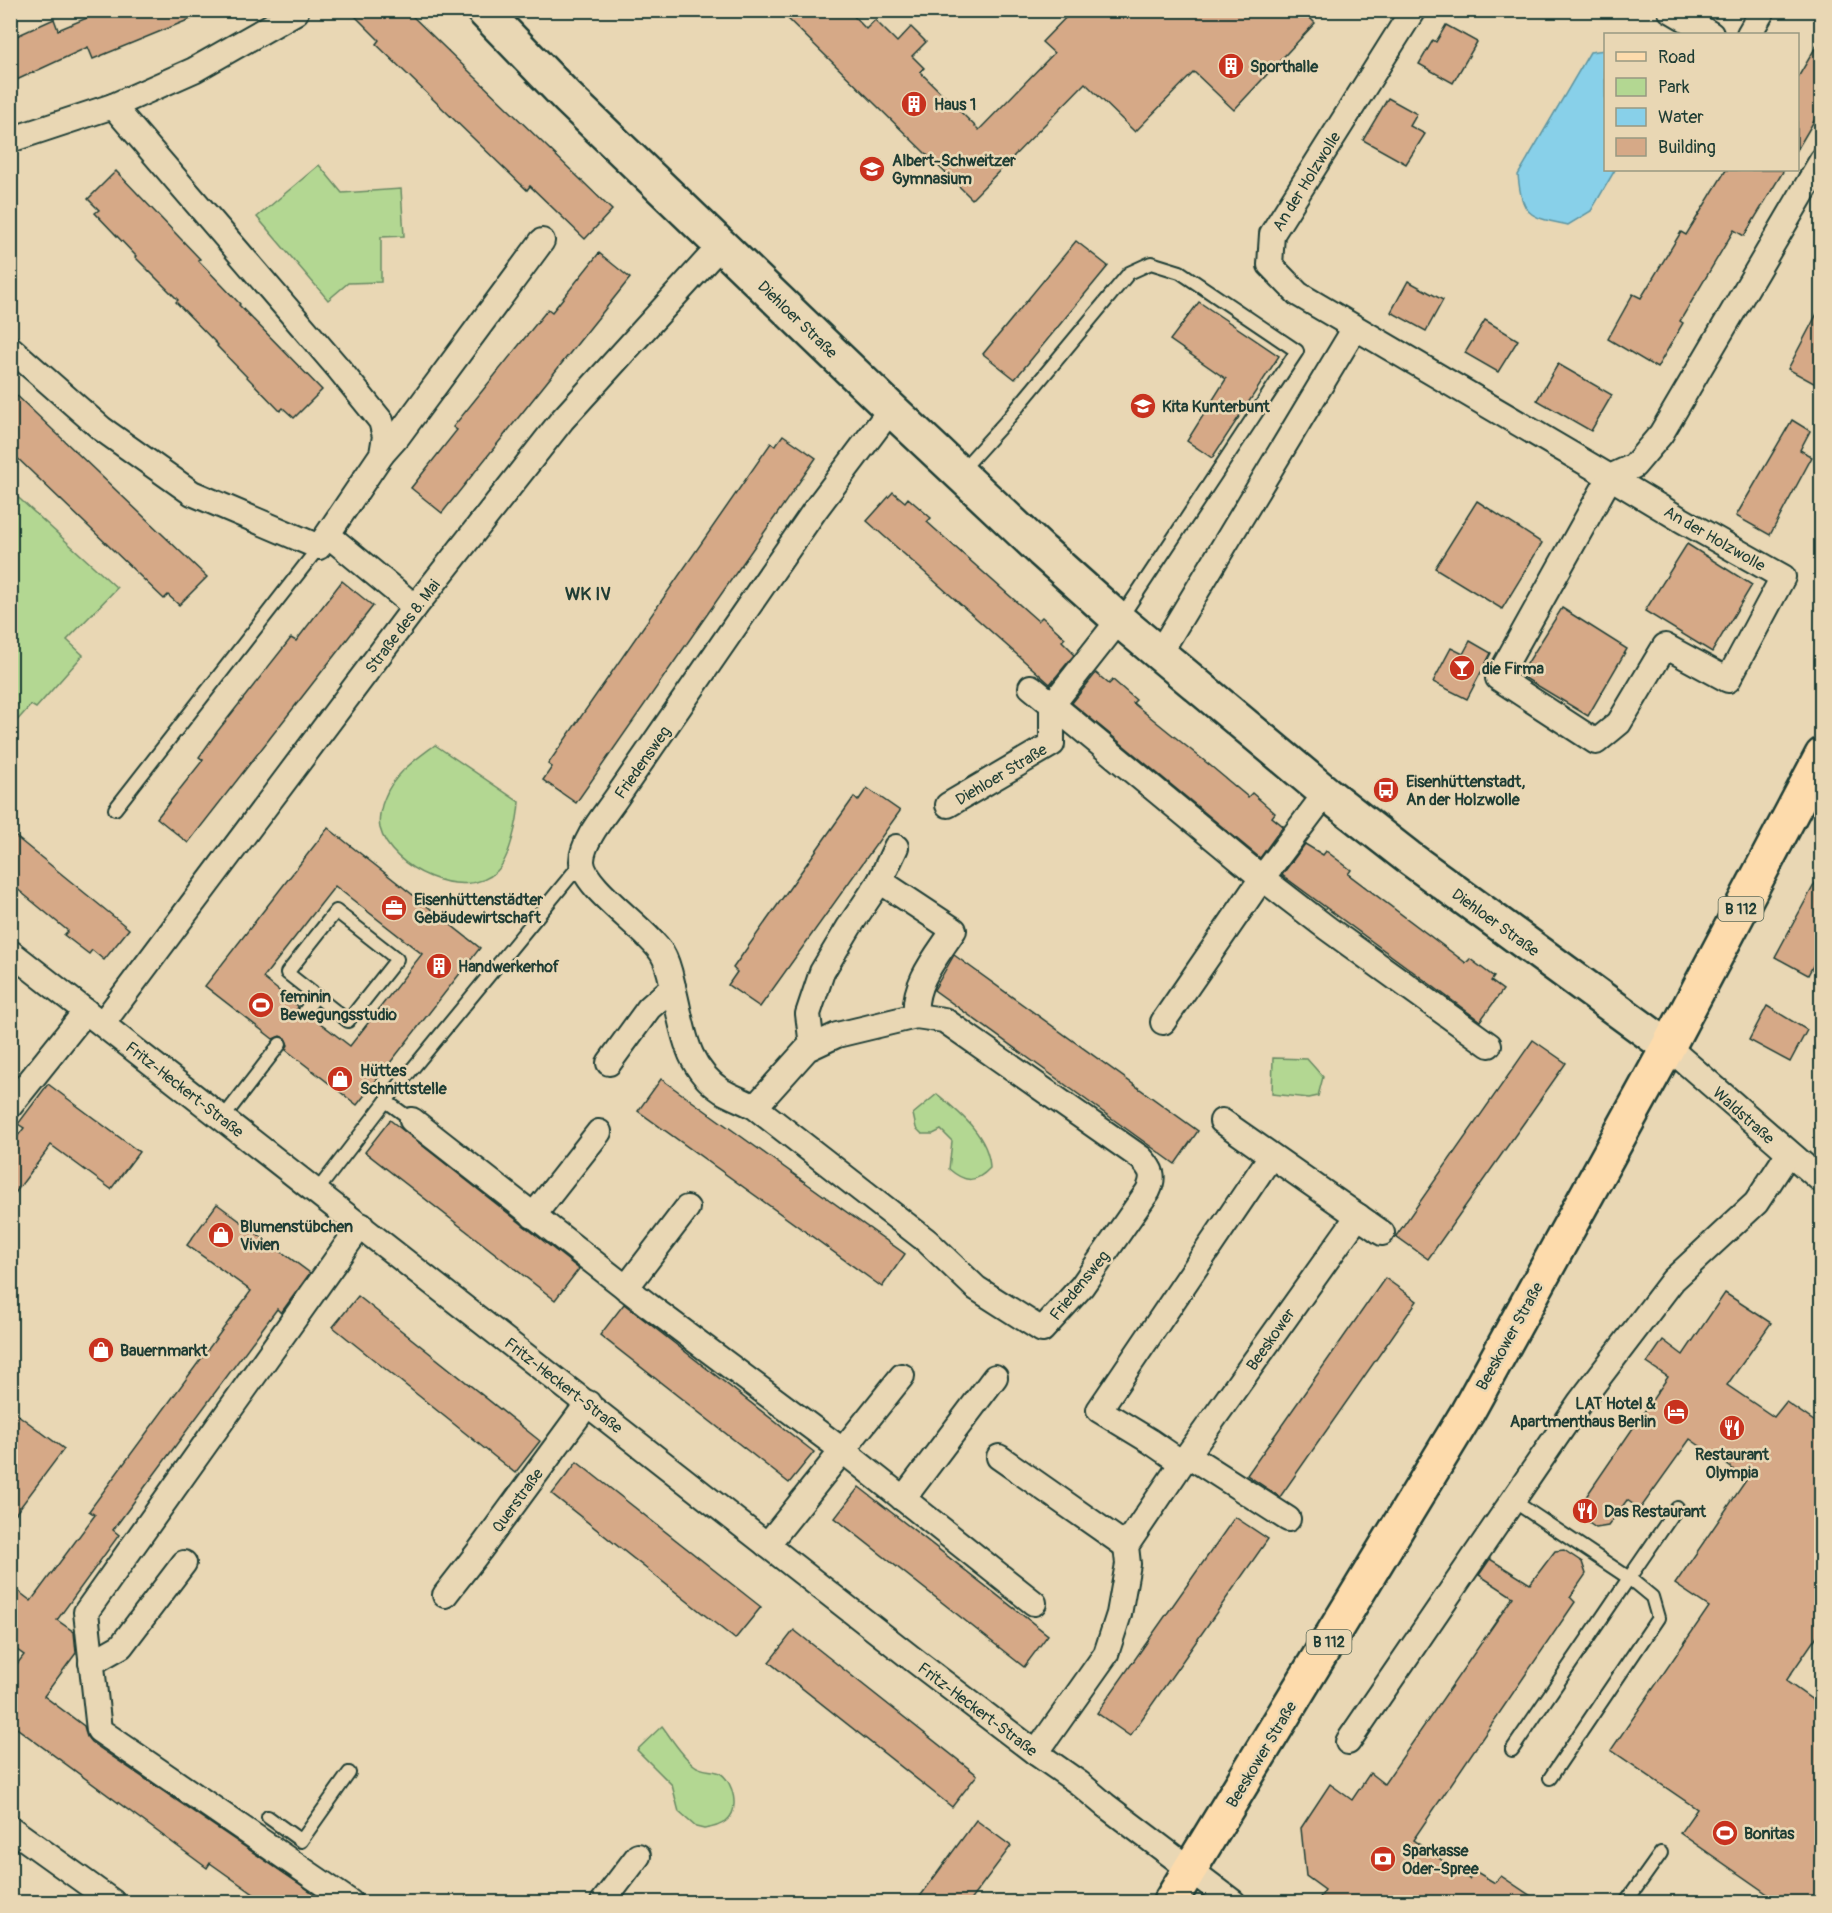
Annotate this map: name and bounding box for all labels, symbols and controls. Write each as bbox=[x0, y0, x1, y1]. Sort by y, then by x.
legend bbox=[1604, 33, 1799, 171]
text: Road bbox=[1658, 46, 1695, 69]
building icon: Sporthalle bbox=[1216, 51, 1246, 81]
place label: Sporthalle bbox=[1250, 57, 1319, 77]
text: Park bbox=[1658, 76, 1690, 99]
building icon: Haus 1 bbox=[899, 89, 929, 119]
place label: Haus 1 bbox=[934, 95, 976, 115]
text: Water bbox=[1658, 106, 1704, 129]
street label: An der Holzwolle bbox=[1268, 128, 1346, 235]
text: Building bbox=[1658, 136, 1716, 159]
place label: Albert-Schweitzer Gymnasium bbox=[892, 151, 1016, 189]
school or university icon: Albert-Schweitzer Gymnasium bbox=[857, 154, 887, 184]
street label: Diehloer Straße bbox=[753, 277, 841, 363]
school or university icon: Kita Kunterbunt bbox=[1128, 391, 1158, 421]
place label: Kita Kunterbunt bbox=[1162, 397, 1270, 417]
street label: An der Holzwolle bbox=[1660, 502, 1769, 576]
street label: Straße des 8. Mai bbox=[361, 576, 445, 677]
district label: WK IV bbox=[565, 583, 611, 606]
bar icon: die Firma bbox=[1447, 653, 1477, 683]
place label: die Firma bbox=[1482, 659, 1544, 679]
street label: Friedensweg bbox=[610, 722, 675, 803]
street label: Diehloer Straße bbox=[952, 740, 1051, 810]
place label: Eisenhüttenstadt, An der Holzwolle bbox=[1406, 772, 1525, 810]
bus stop icon: Eisenhüttenstadt, An der Holzwolle bbox=[1371, 775, 1401, 805]
street label: Diehloer Straße bbox=[1448, 884, 1543, 961]
place label: Eisenhüttenstädter Gebäudewirtschaft bbox=[414, 890, 543, 928]
office icon: Eisenhüttenstädter Gebäudewirtschaft bbox=[379, 893, 409, 923]
road number: B 112 bbox=[1718, 897, 1764, 921]
building icon: Handwerkerhof bbox=[424, 951, 454, 981]
place label: Handwerkerhof bbox=[458, 957, 560, 977]
place label: feminin Bewegungsstudio bbox=[280, 987, 397, 1025]
sports icon: feminin Bewegungsstudio bbox=[246, 990, 276, 1020]
street label: Fritz-Heckert-Straße bbox=[121, 1037, 248, 1142]
place label: Hüttes Schnittstelle bbox=[360, 1061, 448, 1099]
shop icon: Hüttes Schnittstelle bbox=[325, 1064, 355, 1094]
street label: Waldstraße bbox=[1708, 1083, 1778, 1149]
place label: Blumenstübchen Vivien bbox=[240, 1217, 353, 1255]
shop icon: Blumenstübchen Vivien bbox=[206, 1220, 236, 1250]
street label: Friedensweg bbox=[1045, 1247, 1114, 1325]
street label: Beeskower Straße bbox=[1472, 1279, 1548, 1394]
street label: Beeskower bbox=[1242, 1304, 1300, 1375]
street label: Fritz-Heckert-Straße bbox=[500, 1333, 627, 1438]
shop icon: Bauernmarkt bbox=[86, 1335, 116, 1365]
place label: Bauernmarkt bbox=[120, 1341, 208, 1361]
place label: LAT Hotel & Apartmenthaus Berlin bbox=[1510, 1394, 1656, 1432]
hotel icon: LAT Hotel & Apartmenthaus Berlin bbox=[1661, 1397, 1691, 1427]
restaurant icon: Restaurant Olympia bbox=[1717, 1413, 1747, 1443]
place label: Restaurant Olympia bbox=[1695, 1445, 1770, 1483]
street label: Querstraße bbox=[488, 1464, 548, 1537]
restaurant icon: Das Restaurant bbox=[1570, 1496, 1600, 1526]
place label: Das Restaurant bbox=[1604, 1502, 1707, 1522]
road number: B 112 bbox=[1306, 1630, 1352, 1654]
street label: Fritz-Heckert-Straße bbox=[914, 1658, 1041, 1761]
street label: Beeskower Straße bbox=[1222, 1698, 1302, 1811]
sports icon: Bonitas bbox=[1710, 1818, 1740, 1848]
place label: Bonitas bbox=[1744, 1824, 1795, 1844]
place label: Sparkasse Oder-Spree bbox=[1402, 1841, 1480, 1879]
bank icon: Sparkasse Oder-Spree bbox=[1368, 1844, 1398, 1874]

